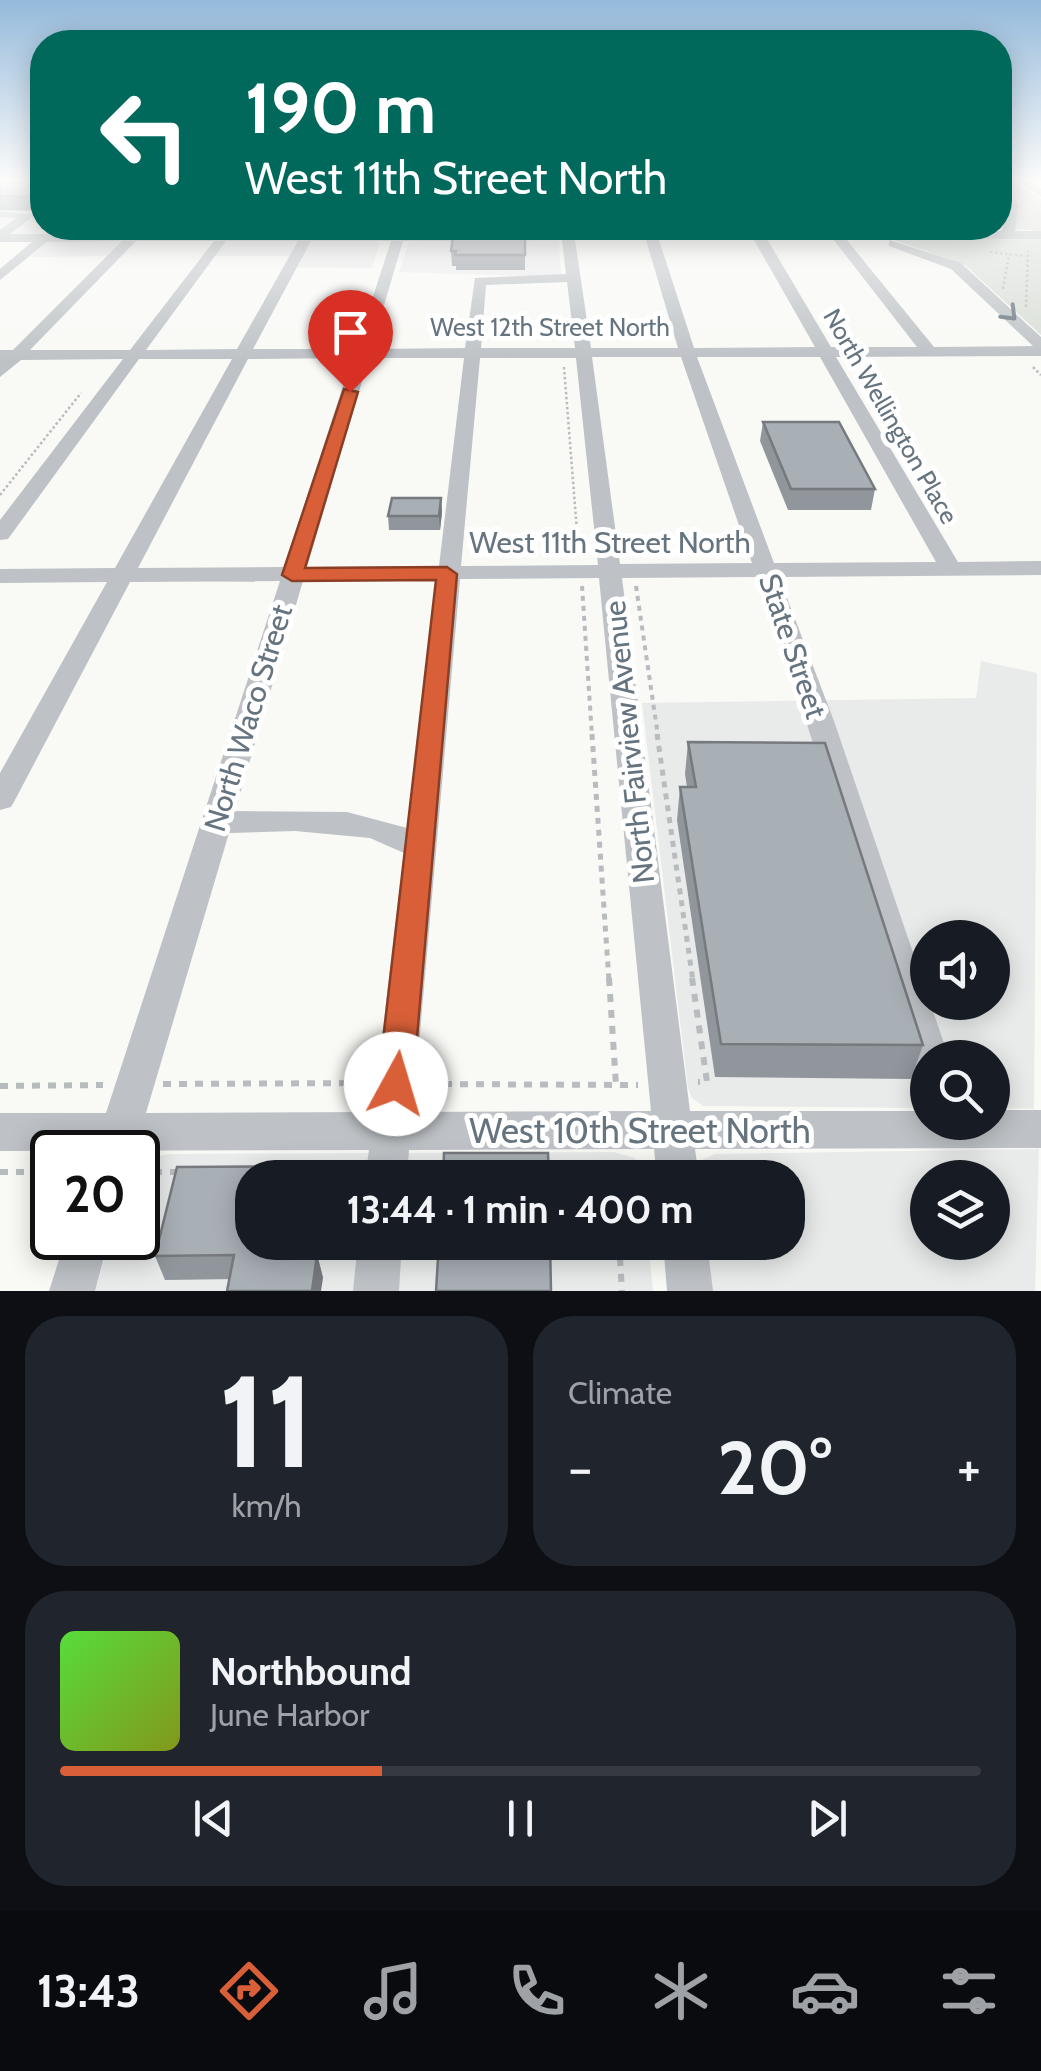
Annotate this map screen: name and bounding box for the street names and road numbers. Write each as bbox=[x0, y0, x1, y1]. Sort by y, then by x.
street label: North Wellington Place bbox=[817, 303, 965, 529]
street label: West 12th Street North bbox=[430, 312, 670, 342]
street label: West 11th Street North bbox=[469, 524, 751, 561]
street label: State Street bbox=[751, 569, 835, 723]
street label: North Fairview Avenue bbox=[596, 599, 662, 885]
street label: North Waco Street bbox=[196, 600, 300, 836]
street label: West 10th Street North bbox=[469, 1109, 811, 1152]

